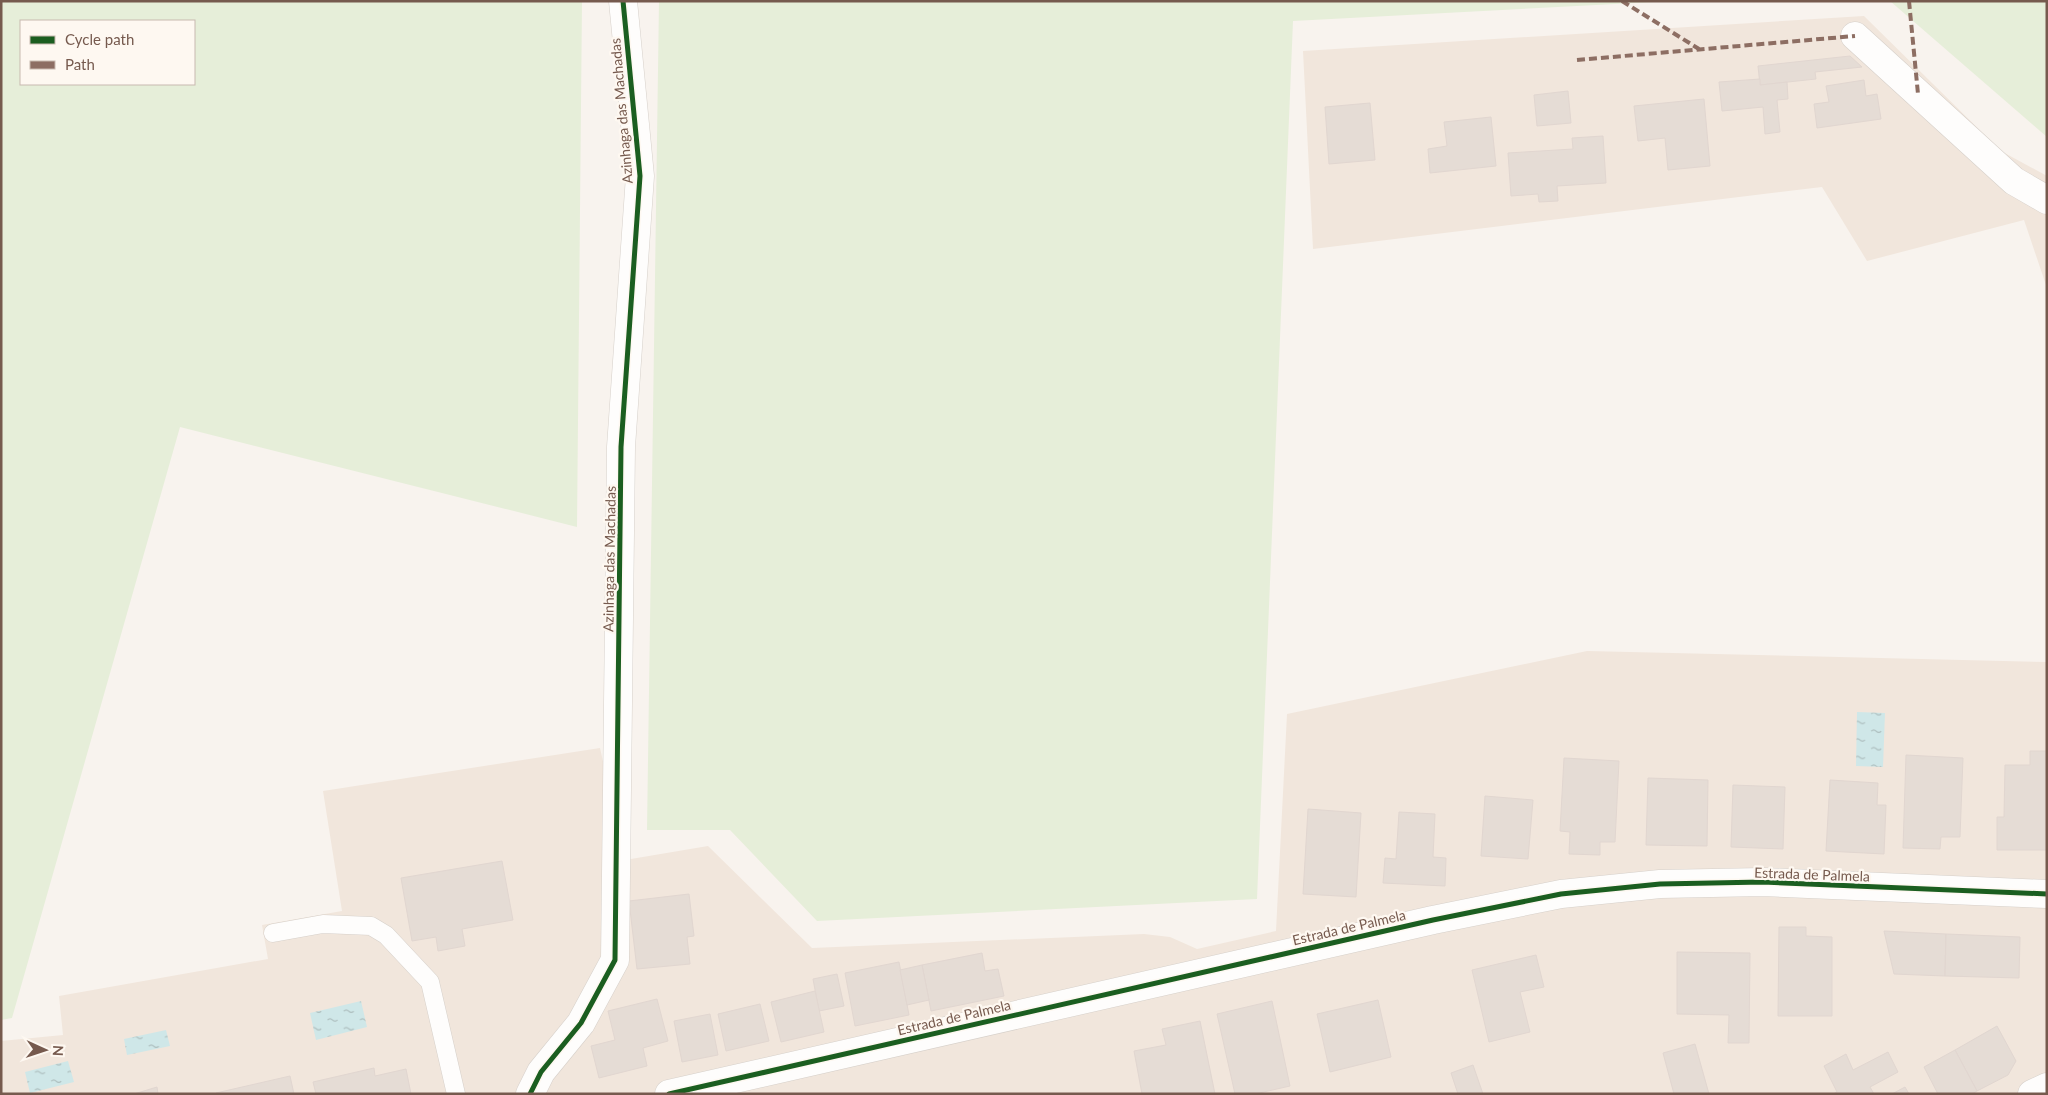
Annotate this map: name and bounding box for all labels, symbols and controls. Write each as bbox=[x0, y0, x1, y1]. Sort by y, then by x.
legend bbox=[20, 20, 195, 85]
text: Cycle path bbox=[65, 30, 134, 48]
street label: Azinhaga das Machadas bbox=[606, 37, 636, 185]
text: Path bbox=[65, 55, 95, 73]
street label: Azinhaga das Machadas bbox=[599, 486, 619, 632]
street label: Estrada de Palmela bbox=[1754, 863, 1870, 885]
street label: Estrada de Palmela bbox=[1291, 906, 1407, 948]
street label: Estrada de Palmela bbox=[896, 996, 1012, 1038]
north arrow bbox=[20, 1025, 70, 1075]
text: N bbox=[50, 1045, 67, 1057]

